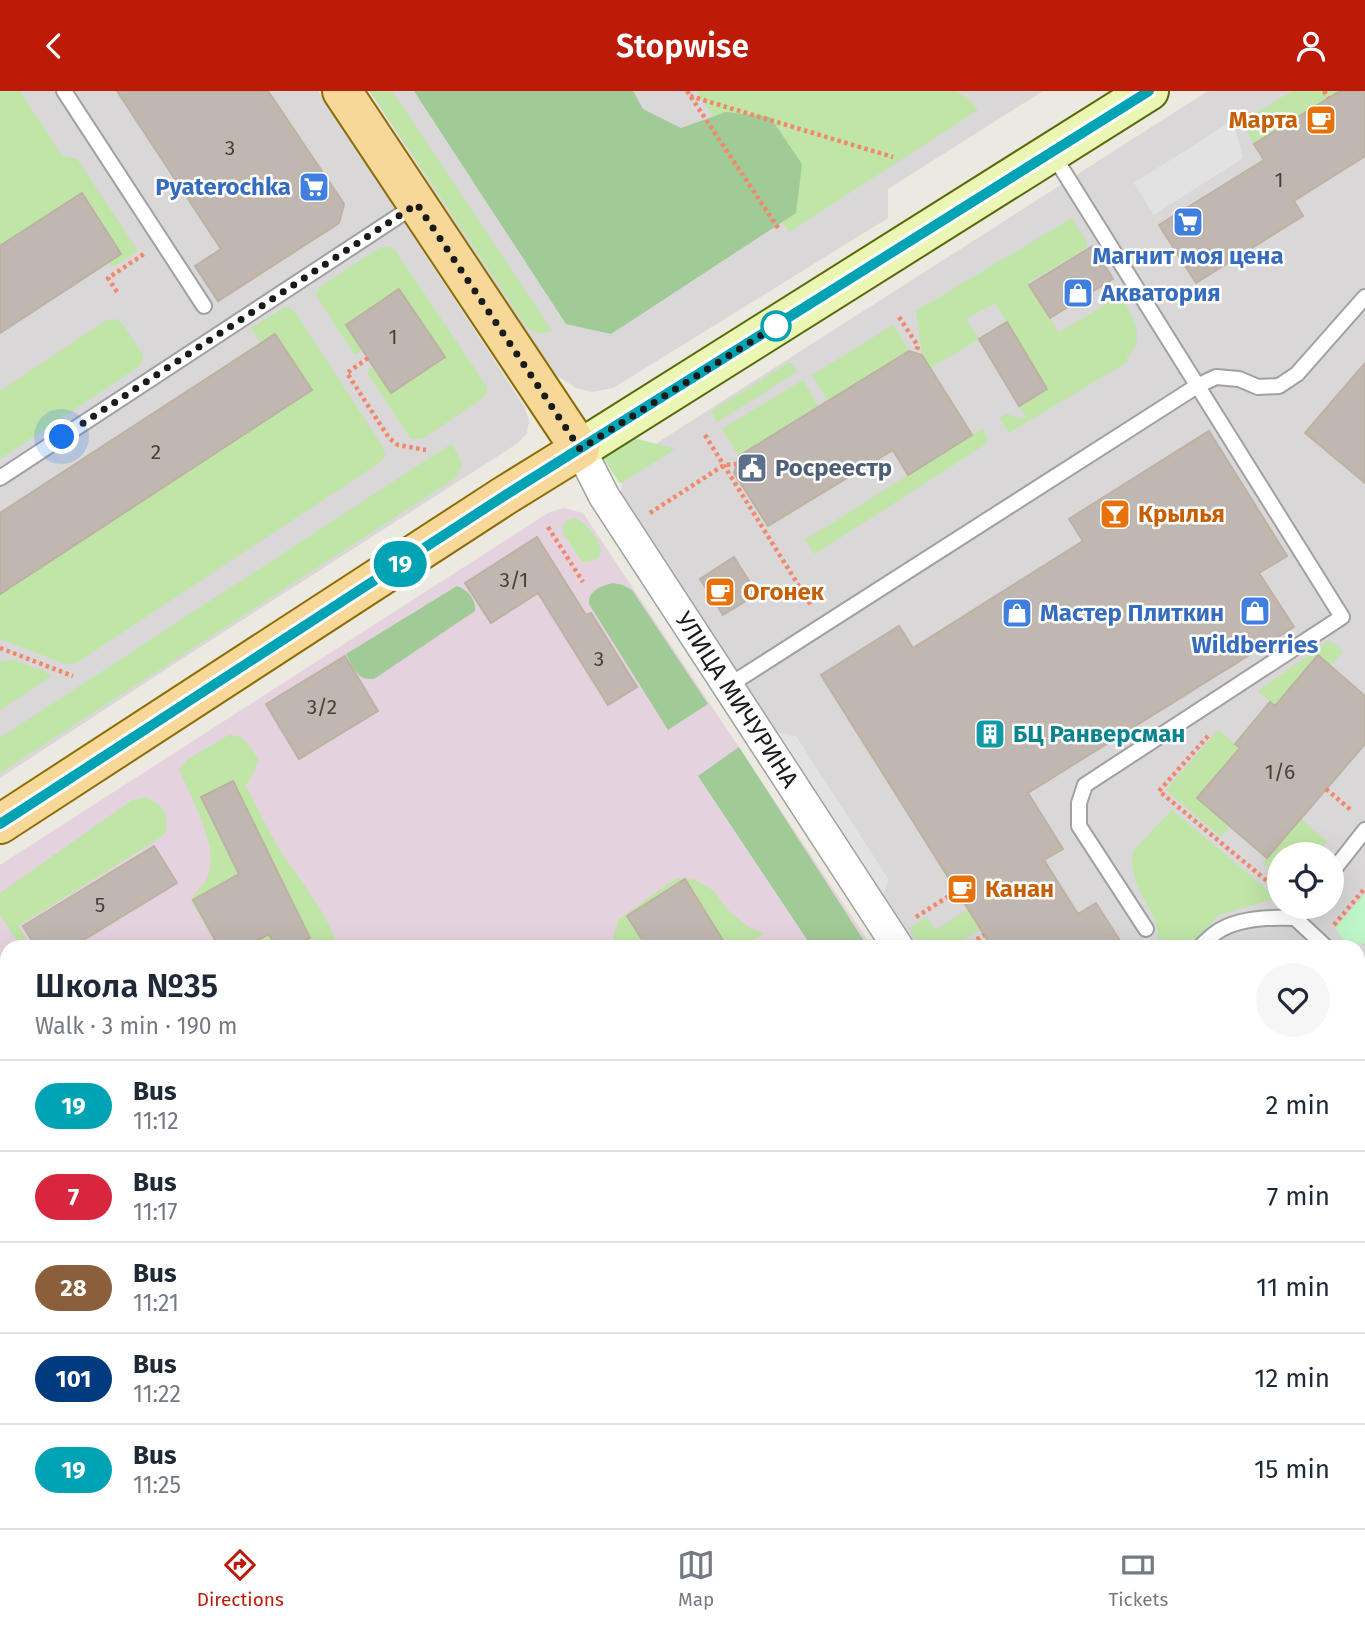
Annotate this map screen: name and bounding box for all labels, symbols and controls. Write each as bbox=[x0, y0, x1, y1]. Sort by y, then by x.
icon: back bbox=[35, 27, 73, 65]
text: Stopwise bbox=[616, 27, 749, 65]
icon: person bbox=[1292, 27, 1330, 65]
cafe icon: Марта bbox=[1304, 103, 1338, 137]
place label: Марта bbox=[1229, 106, 1298, 134]
house number: 3 bbox=[225, 135, 235, 161]
house number: 1 bbox=[1274, 167, 1284, 193]
supermarket icon: Pyaterochka bbox=[297, 170, 331, 204]
place label: Pyaterochka bbox=[155, 173, 291, 201]
supermarket icon: Магнит моя цена bbox=[1171, 205, 1205, 239]
place label: Магнит моя цена bbox=[1092, 242, 1284, 270]
shop icon: Акватория bbox=[1061, 276, 1095, 310]
place label: Акватория bbox=[1100, 279, 1221, 307]
unlabelled marker bbox=[761, 311, 791, 341]
house number: 1 bbox=[388, 324, 398, 350]
your location bbox=[44, 419, 79, 454]
house number: 2 bbox=[151, 439, 161, 465]
public building icon: Росреестр bbox=[735, 451, 769, 485]
place label: Росреестр bbox=[775, 454, 892, 482]
bar icon: Крылья bbox=[1098, 497, 1132, 531]
place label: Крылья bbox=[1138, 500, 1225, 528]
line badge: 19 bbox=[368, 541, 432, 587]
text: 19 bbox=[388, 550, 412, 578]
house number: 3/1 bbox=[500, 567, 528, 593]
cafe icon: Огонек bbox=[703, 575, 737, 609]
place label: Огонек bbox=[743, 578, 825, 606]
shop icon: Wildberries bbox=[1238, 594, 1272, 628]
shop icon: Мастер Плиткин bbox=[1000, 596, 1034, 630]
place label: Мастер Плиткин bbox=[1040, 599, 1224, 627]
street label: УЛИЦА МИЧУРИНА bbox=[669, 607, 804, 793]
place label: Wildberries bbox=[1192, 631, 1319, 659]
house number: 3 bbox=[594, 646, 604, 672]
house number: 3/2 bbox=[307, 694, 337, 720]
building icon: БЦ Ранверсман bbox=[973, 717, 1007, 751]
place label: БЦ Ранверсман bbox=[1013, 720, 1185, 748]
house number: 1/6 bbox=[1265, 759, 1295, 785]
map controls bbox=[1267, 842, 1344, 919]
button: locate bbox=[1267, 842, 1344, 919]
cafe icon: Канан bbox=[945, 872, 979, 906]
place label: Канан bbox=[985, 875, 1054, 903]
house number: 5 bbox=[95, 892, 105, 918]
button: heart bbox=[1256, 963, 1330, 1037]
text: Школа №35 bbox=[35, 966, 218, 1006]
text: Walk · 3 min · 190 m bbox=[35, 1012, 237, 1040]
text: Bus bbox=[133, 1076, 176, 1107]
text: 2 min bbox=[1265, 1090, 1330, 1121]
text: 19 bbox=[61, 1092, 86, 1120]
text: 11:12 bbox=[133, 1107, 179, 1135]
text: Bus bbox=[133, 1167, 176, 1198]
text: 7 min bbox=[1267, 1181, 1330, 1212]
text: 7 bbox=[68, 1183, 79, 1211]
text: 11:17 bbox=[133, 1198, 177, 1226]
text: Bus bbox=[133, 1258, 176, 1289]
text: 11 min bbox=[1256, 1272, 1330, 1303]
text: 28 bbox=[60, 1274, 87, 1302]
text: 11:21 bbox=[133, 1289, 179, 1317]
text: Bus bbox=[133, 1349, 176, 1380]
text: 12 min bbox=[1254, 1363, 1330, 1394]
text: 101 bbox=[56, 1365, 91, 1393]
text: 11:22 bbox=[133, 1380, 181, 1408]
text: Bus bbox=[133, 1440, 176, 1471]
text: 15 min bbox=[1254, 1454, 1330, 1485]
text: 19 bbox=[61, 1456, 86, 1484]
text: 11:25 bbox=[133, 1471, 181, 1499]
tab: Directions bbox=[197, 1546, 284, 1611]
tab: Map bbox=[677, 1546, 715, 1611]
tab: Tickets bbox=[1108, 1546, 1168, 1611]

